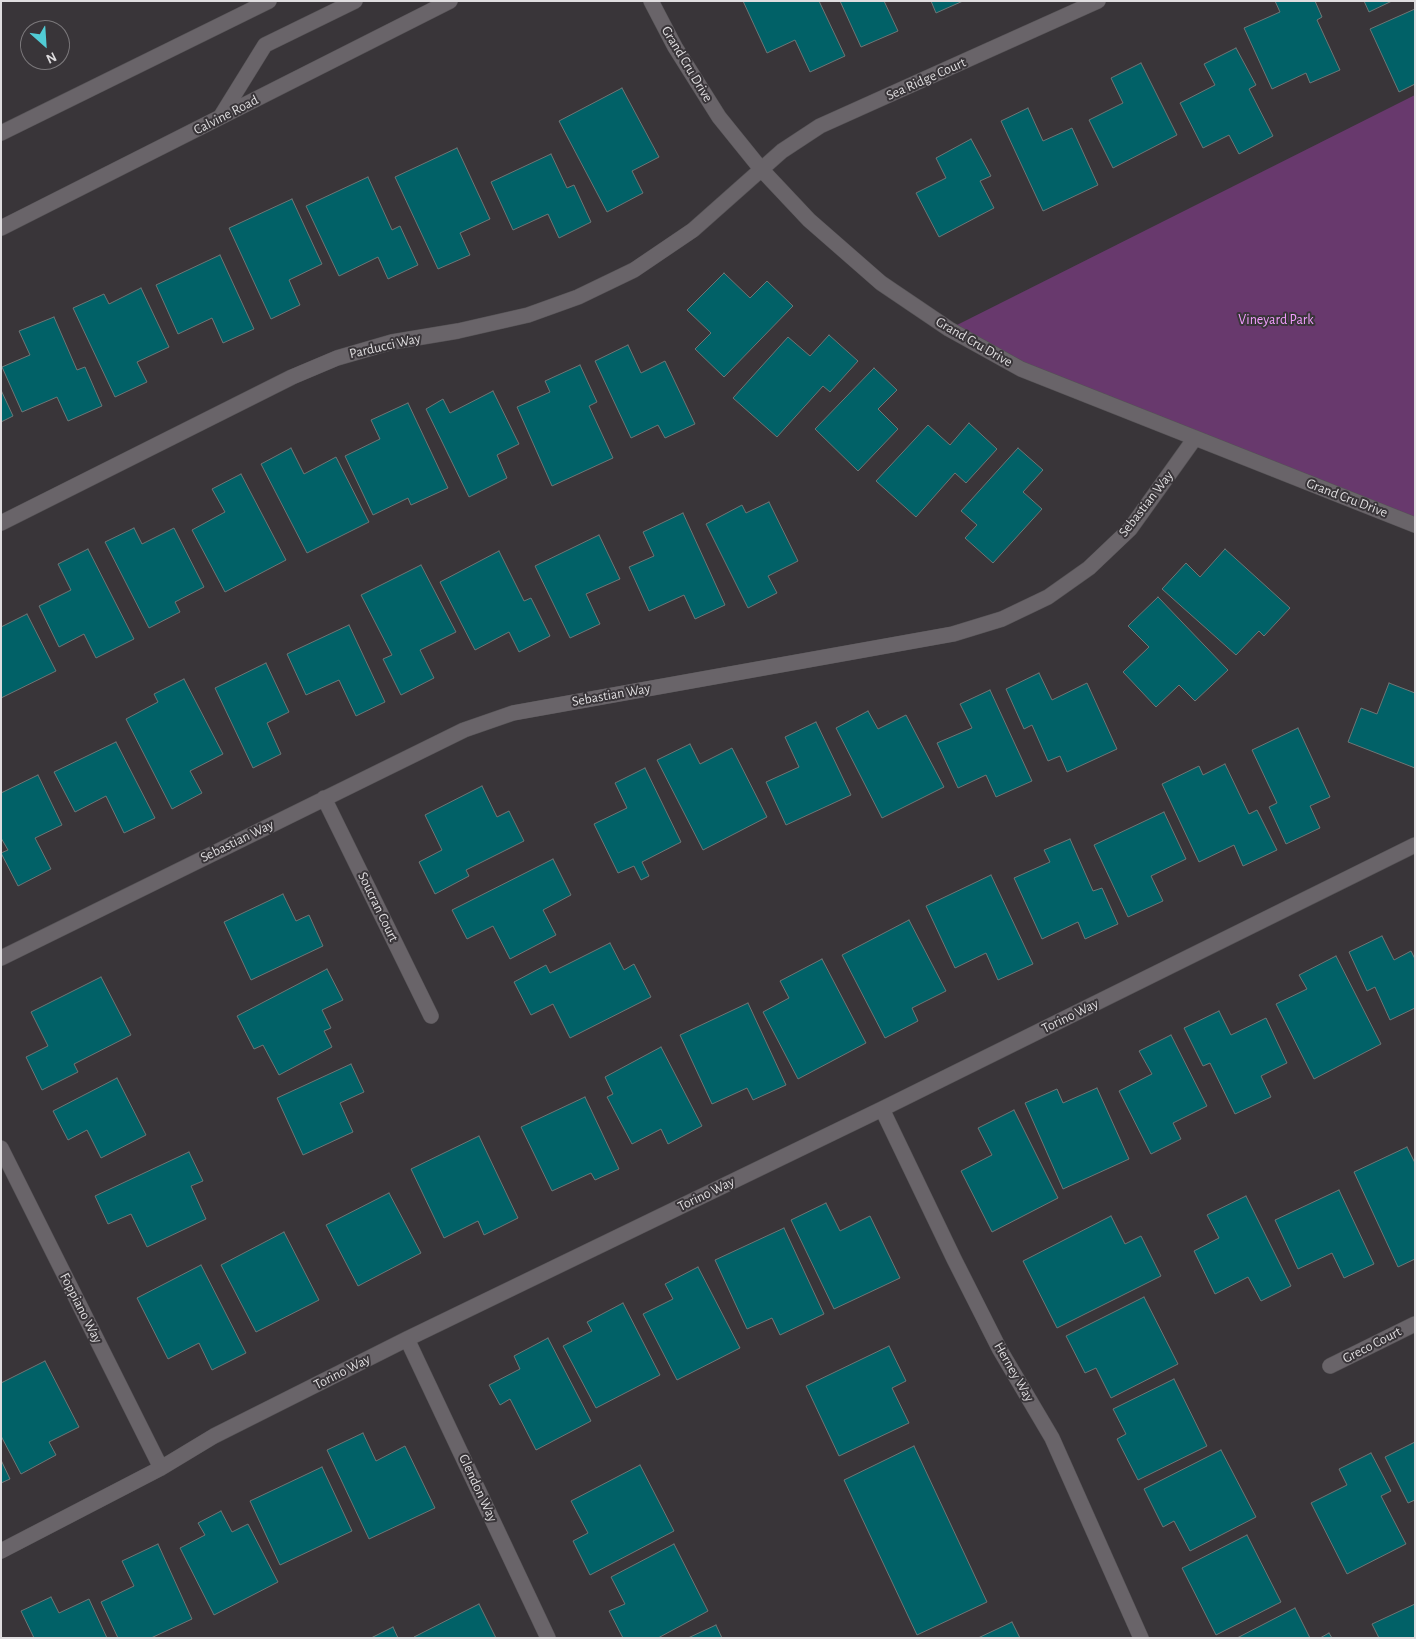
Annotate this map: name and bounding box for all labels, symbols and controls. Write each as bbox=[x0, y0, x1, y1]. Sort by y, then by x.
north arrow bbox=[20, 20, 70, 70]
street label: Grand Cru Drive bbox=[658, 23, 716, 105]
text: N bbox=[44, 49, 59, 66]
street label: Sea Ridge Court bbox=[884, 54, 968, 104]
street label: Calvine Road bbox=[191, 92, 261, 138]
park label: Vineyard Park bbox=[1238, 312, 1314, 328]
street label: Grand Cru Drive bbox=[933, 313, 1015, 371]
street label: Parducci Way bbox=[348, 330, 422, 362]
street label: Sebastian Way bbox=[1115, 468, 1177, 540]
street label: Grand Cru Drive bbox=[1304, 475, 1390, 521]
street label: Sebastian Way bbox=[570, 680, 652, 710]
street label: Sebastian Way bbox=[198, 816, 276, 866]
street label: Soucran Court bbox=[354, 869, 402, 945]
street label: Torino Way bbox=[1039, 995, 1101, 1037]
street label: Torino Way bbox=[675, 1173, 737, 1215]
street label: Foppiano Way bbox=[56, 1270, 106, 1346]
street label: Greco Court bbox=[1340, 1323, 1404, 1367]
street label: Herney Way bbox=[990, 1339, 1038, 1405]
street label: Torino Way bbox=[311, 1351, 373, 1393]
street label: Glendon Way bbox=[455, 1451, 501, 1525]

